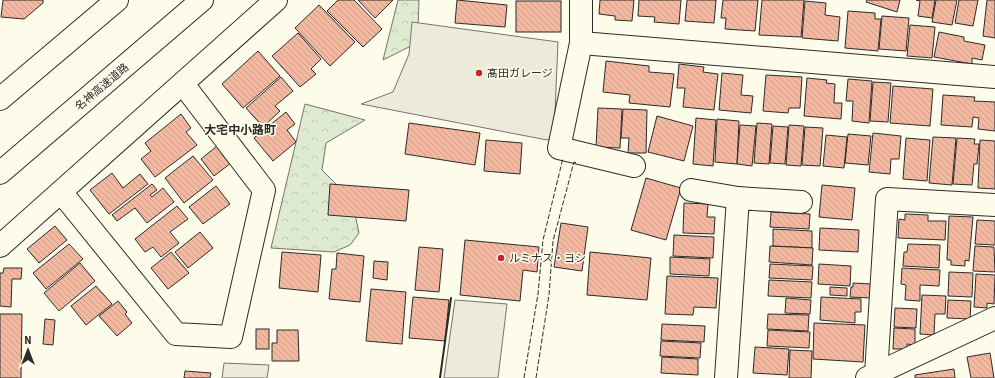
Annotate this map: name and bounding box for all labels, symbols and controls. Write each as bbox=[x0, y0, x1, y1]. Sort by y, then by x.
street label: 名神高速道路 bbox=[72, 60, 132, 114]
place label: 髙田ガレージ bbox=[487, 66, 553, 81]
marker: 髙田ガレージ bbox=[474, 68, 484, 78]
district label: 大宅中小路町 bbox=[204, 122, 276, 139]
place label: ルミナス・ヨシ bbox=[509, 251, 586, 266]
marker: ルミナス・ヨシ bbox=[496, 253, 506, 263]
north arrow bbox=[8, 330, 48, 370]
text: N bbox=[24, 333, 32, 348]

